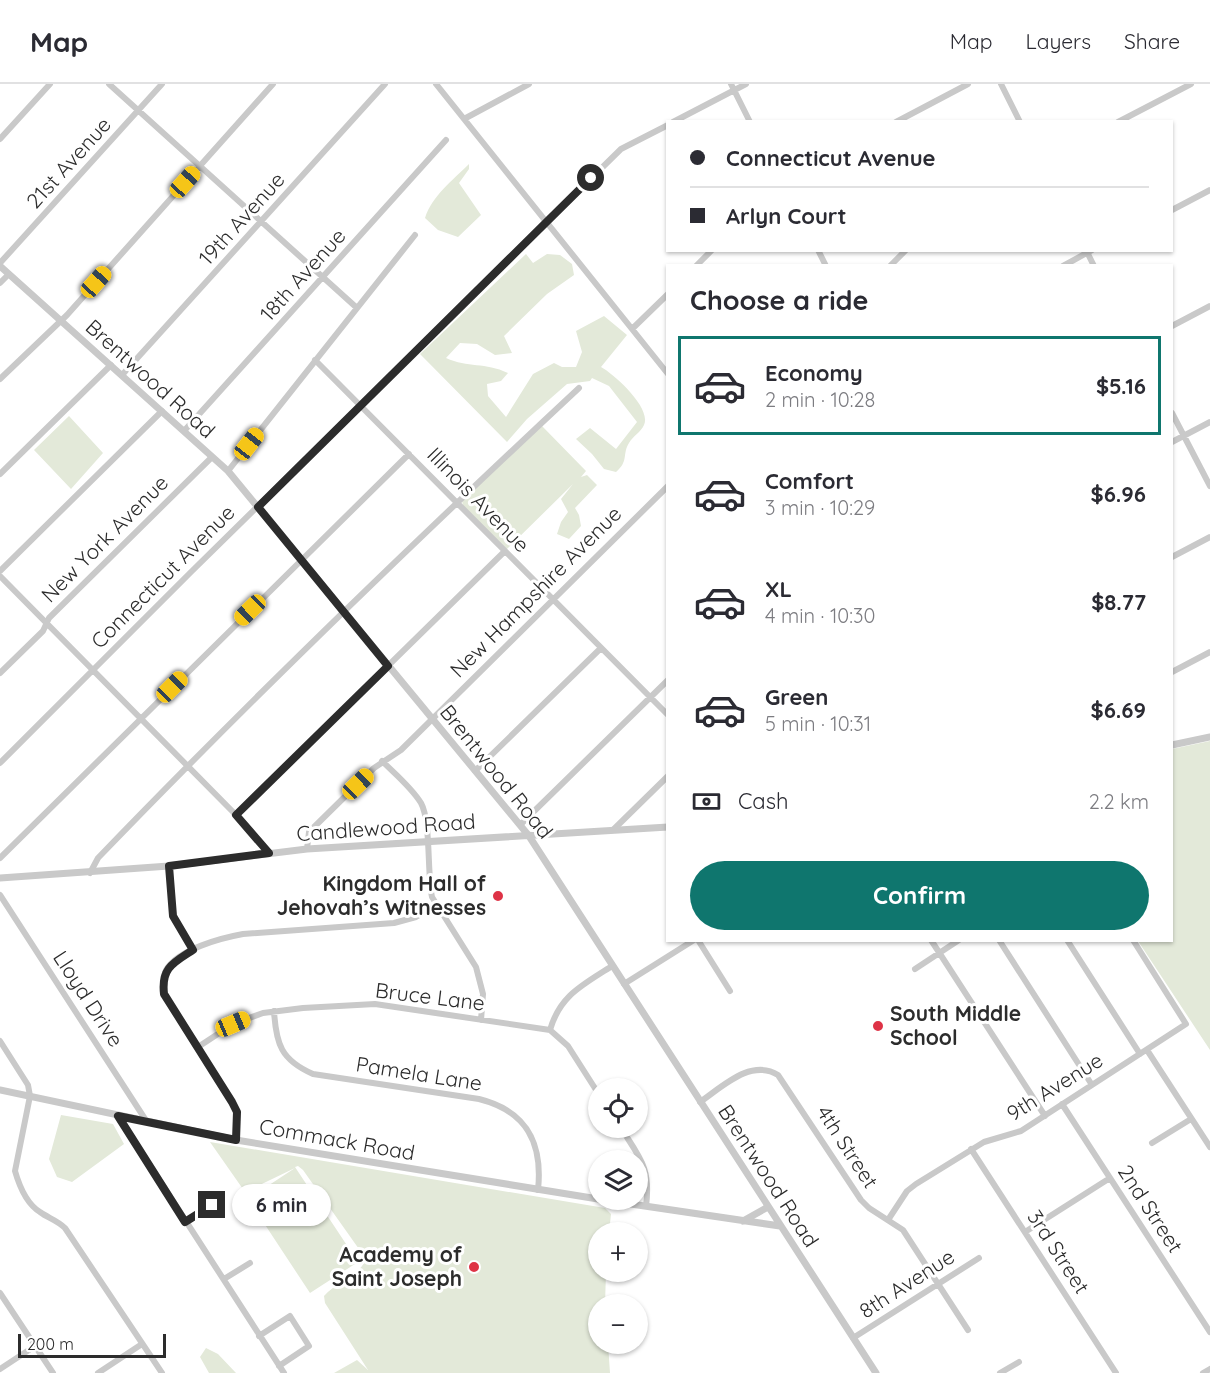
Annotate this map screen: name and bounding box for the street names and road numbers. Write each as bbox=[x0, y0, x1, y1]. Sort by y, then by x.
street label: 21st Avenue bbox=[20, 111, 116, 213]
street label: 19th Avenue bbox=[193, 166, 290, 270]
street label: 18th Avenue bbox=[254, 223, 351, 326]
street label: Brentwood Road bbox=[81, 313, 221, 443]
street label: Illinois Avenue bbox=[422, 441, 535, 557]
street label: New York Avenue bbox=[35, 469, 173, 607]
street label: Connecticut Avenue bbox=[85, 499, 240, 654]
street label: New Hampshire Avenue bbox=[444, 500, 626, 682]
street label: Brentwood Road bbox=[435, 699, 559, 844]
street label: Candlewood Road bbox=[295, 808, 476, 846]
street label: Lloyd Drive bbox=[48, 946, 130, 1051]
street label: Bruce Lane bbox=[374, 976, 486, 1016]
street label: 9th Avenue bbox=[1002, 1046, 1107, 1126]
street label: Pamela Lane bbox=[354, 1050, 484, 1096]
street label: Brentwood Road bbox=[713, 1099, 825, 1252]
street label: 4th Street bbox=[812, 1100, 884, 1193]
street label: Commack Road bbox=[257, 1113, 417, 1165]
street label: 2nd Street bbox=[1113, 1160, 1189, 1257]
street label: 3rd Street bbox=[1022, 1205, 1095, 1298]
street label: 8th Avenue bbox=[854, 1243, 959, 1323]

